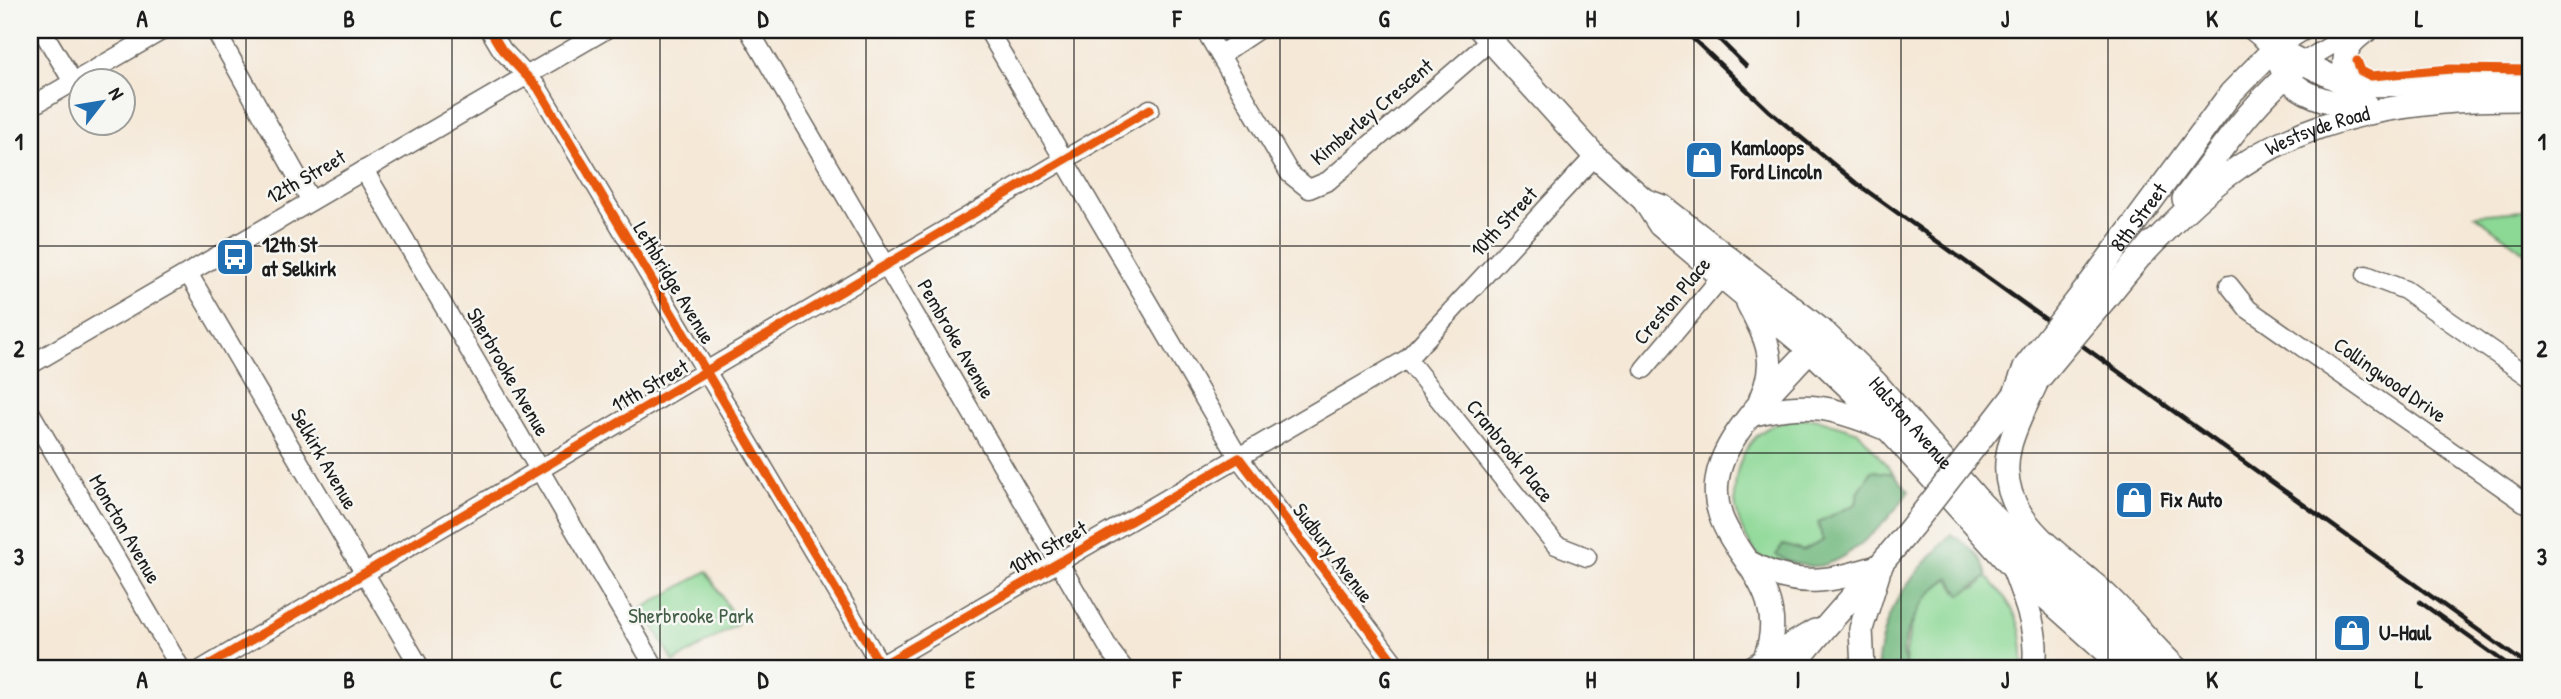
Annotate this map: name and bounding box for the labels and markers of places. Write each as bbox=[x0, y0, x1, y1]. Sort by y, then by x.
place label: Kamloops Ford Lincoln bbox=[1730, 133, 1822, 186]
shop icon: Kamloops Ford Lincoln bbox=[1683, 139, 1725, 181]
place label: 12th St at Selkirk bbox=[262, 230, 336, 283]
bus stop icon: 12th St at Selkirk bbox=[214, 236, 256, 278]
shop icon: Fix Auto bbox=[2113, 479, 2155, 521]
place label: Fix Auto bbox=[2160, 485, 2223, 514]
shop icon: U-Haul bbox=[2331, 612, 2373, 654]
place label: U-Haul bbox=[2379, 618, 2431, 647]

